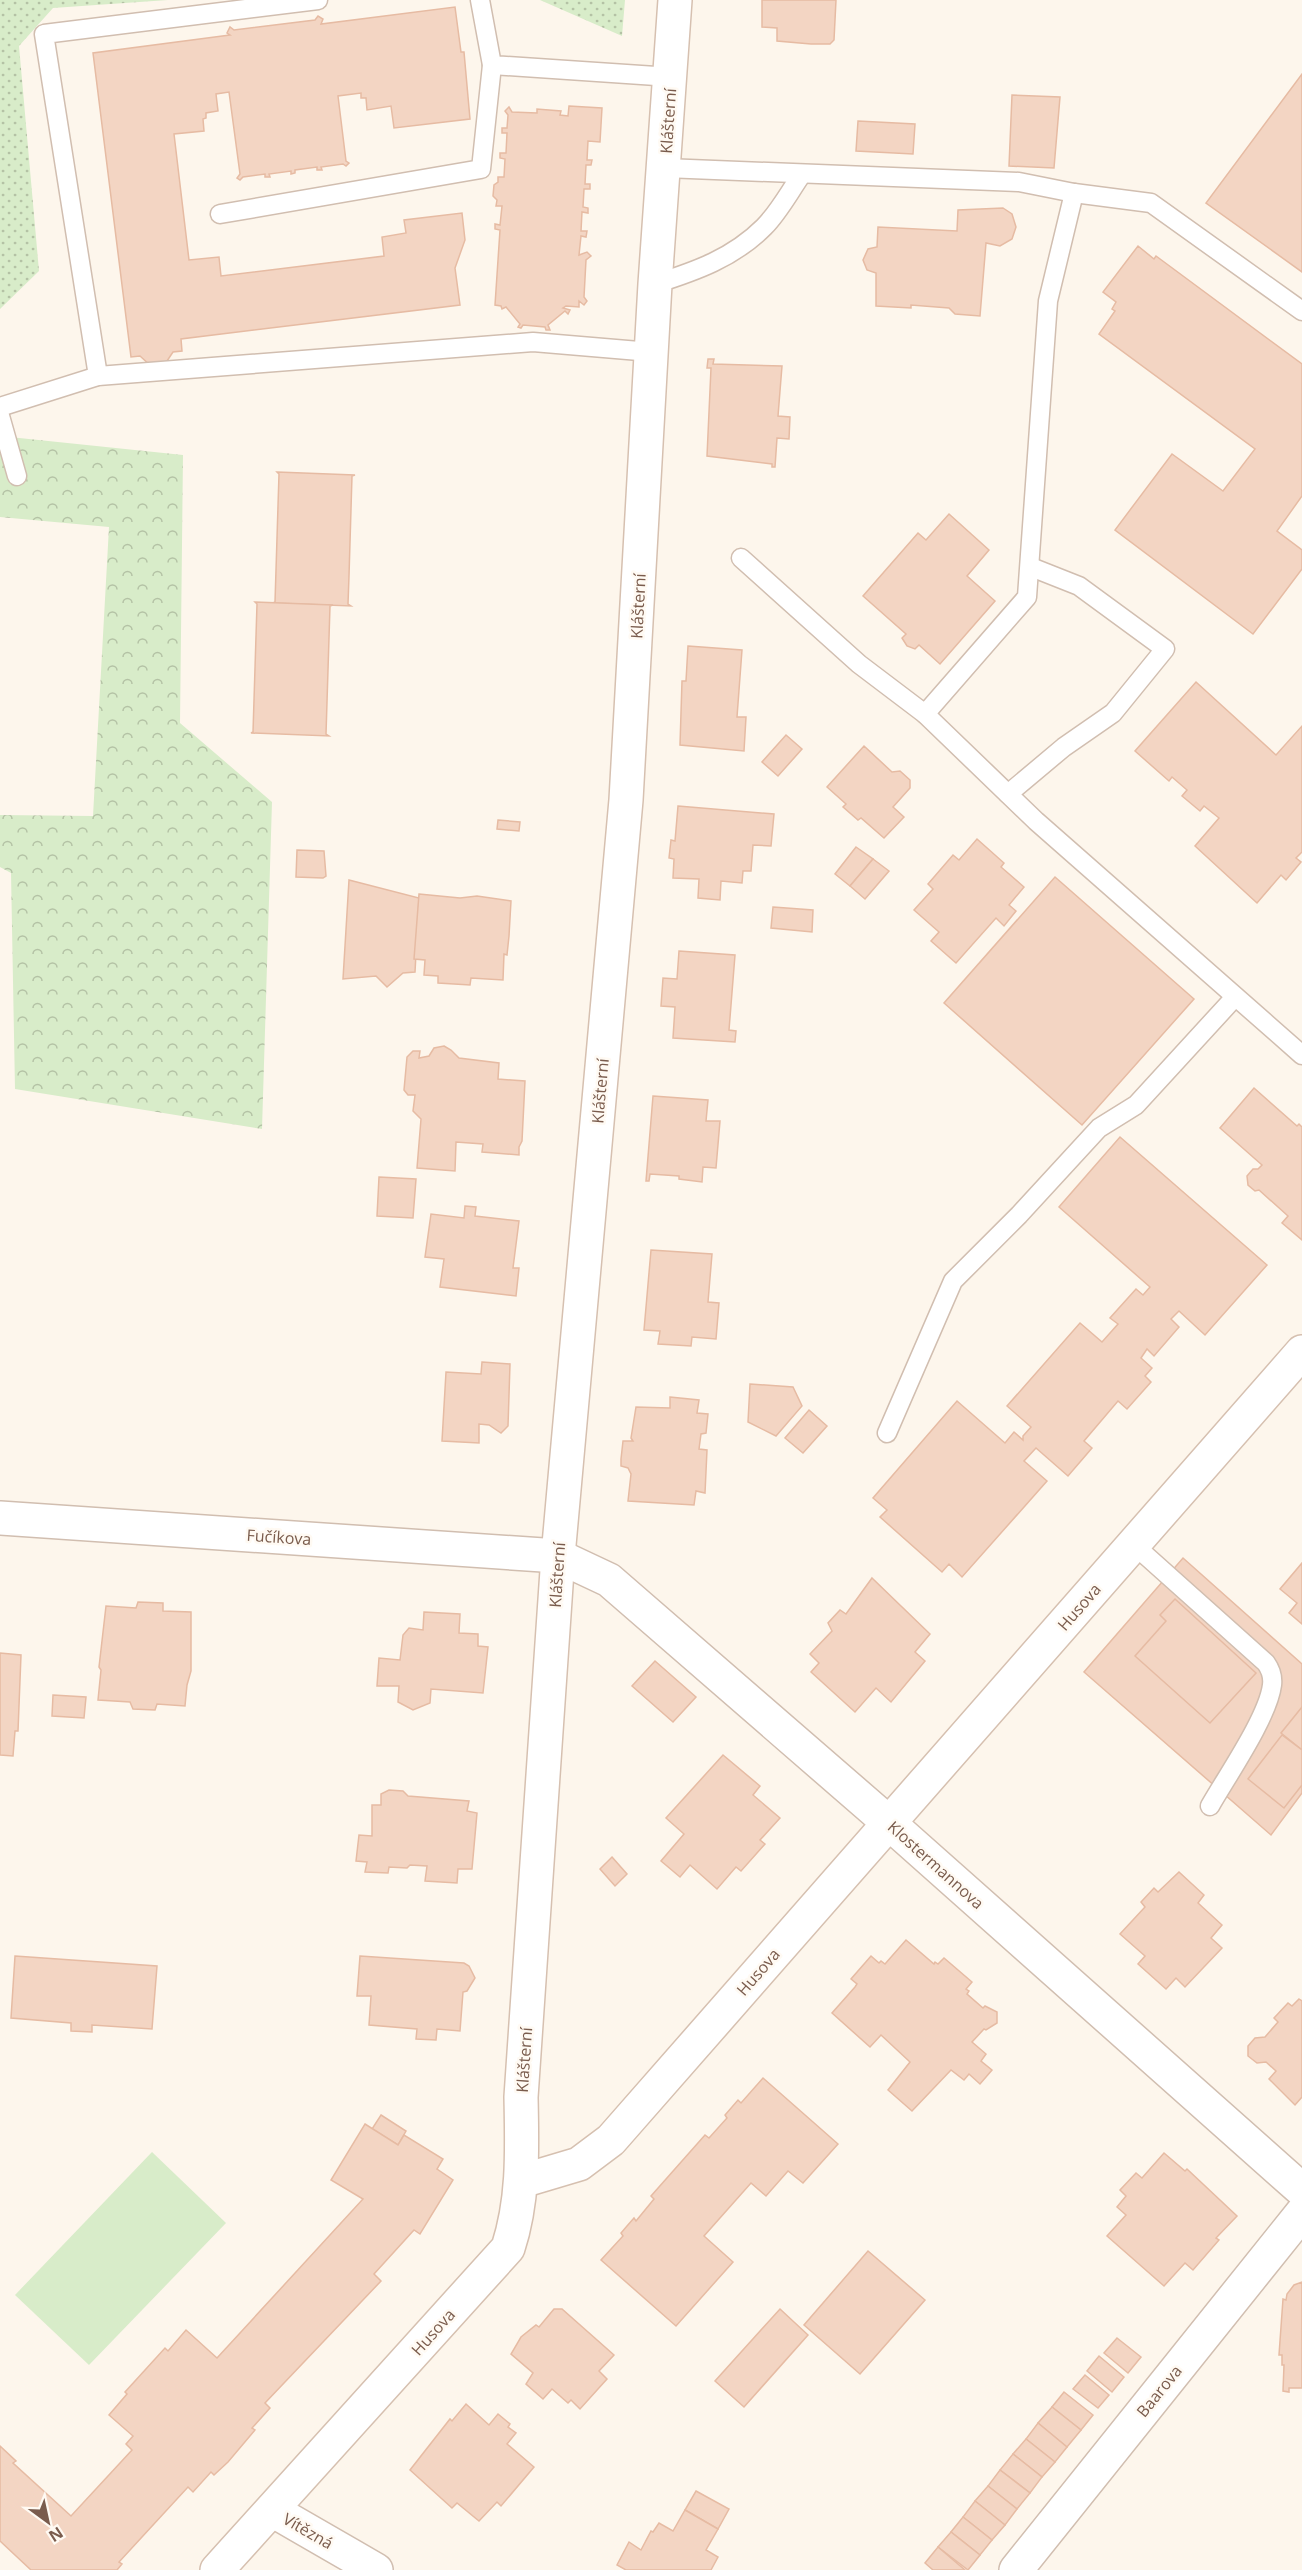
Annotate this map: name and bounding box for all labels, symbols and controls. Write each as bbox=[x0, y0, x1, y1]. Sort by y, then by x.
street label: Klášterní bbox=[655, 87, 681, 154]
street label: Klášterní bbox=[625, 572, 651, 639]
street label: Klášterní bbox=[586, 1056, 614, 1125]
street label: Fučíkova bbox=[246, 1524, 312, 1550]
street label: Klášterní bbox=[544, 1541, 570, 1608]
street label: Husova bbox=[1052, 1579, 1106, 1635]
street label: Klostermannova bbox=[883, 1816, 989, 1914]
street label: Husova bbox=[731, 1944, 785, 2000]
street label: Klášterní bbox=[511, 2026, 537, 2093]
street label: Husova bbox=[406, 2304, 460, 2360]
street label: Baarova bbox=[1131, 2360, 1187, 2422]
north arrow bbox=[18, 2492, 78, 2552]
street label: Vítězná bbox=[279, 2508, 337, 2554]
text: N bbox=[45, 2522, 68, 2547]

